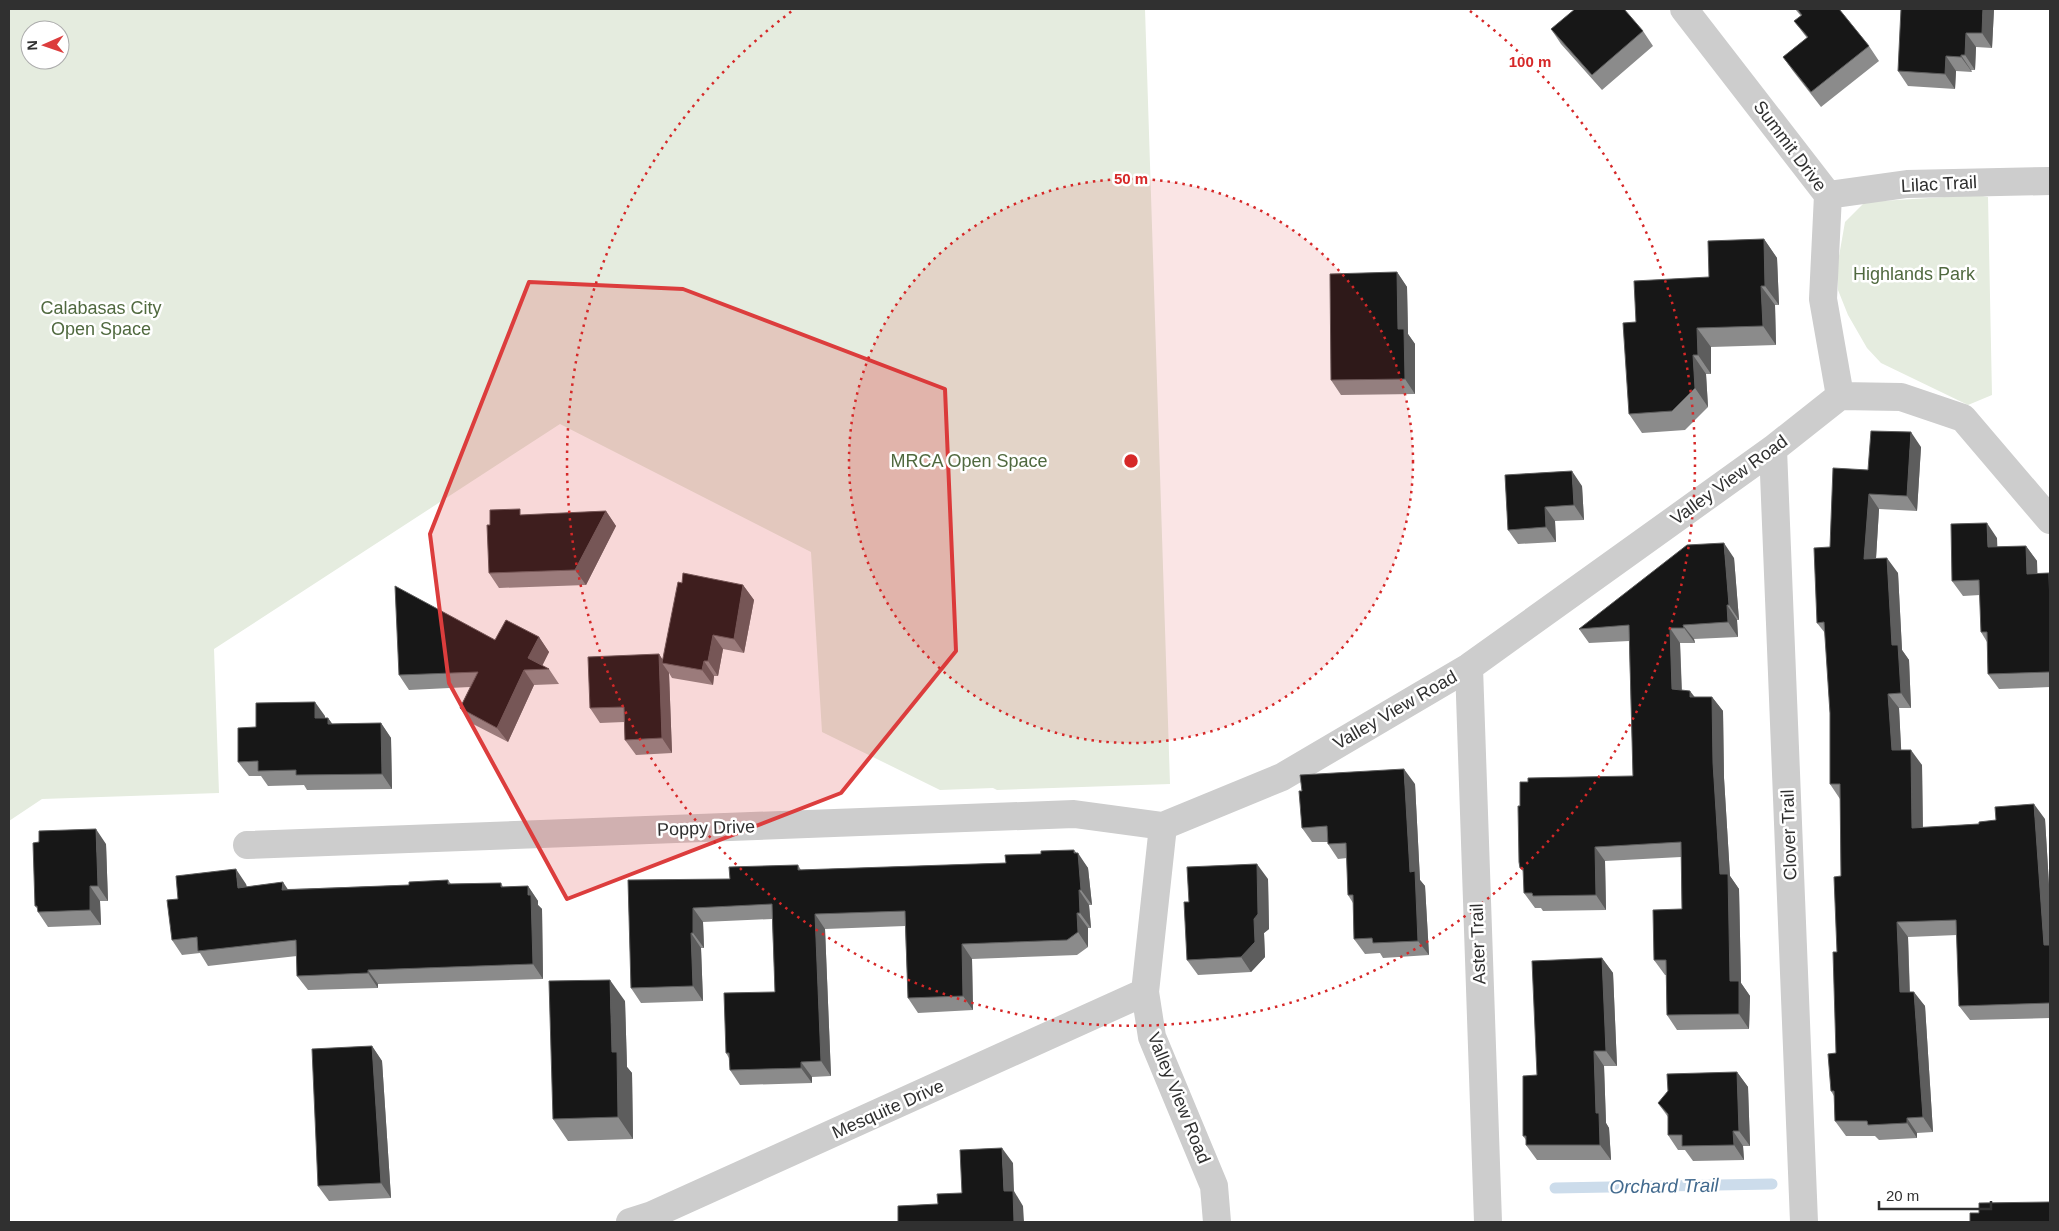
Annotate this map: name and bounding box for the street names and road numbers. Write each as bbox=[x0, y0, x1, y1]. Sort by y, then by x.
street label: Summit Drive bbox=[1750, 97, 1830, 195]
street label: Lilac Trail bbox=[1901, 172, 1977, 196]
street label: Valley View Road bbox=[1667, 431, 1791, 529]
street label: Valley View Road bbox=[1330, 666, 1460, 754]
street label: Clover Trail bbox=[1777, 789, 1801, 881]
street label: Poppy Drive bbox=[657, 816, 755, 840]
street label: Aster Trail bbox=[1467, 903, 1489, 985]
street label: Valley View Road bbox=[1144, 1030, 1214, 1166]
street label: Mesquite Drive bbox=[829, 1075, 947, 1143]

